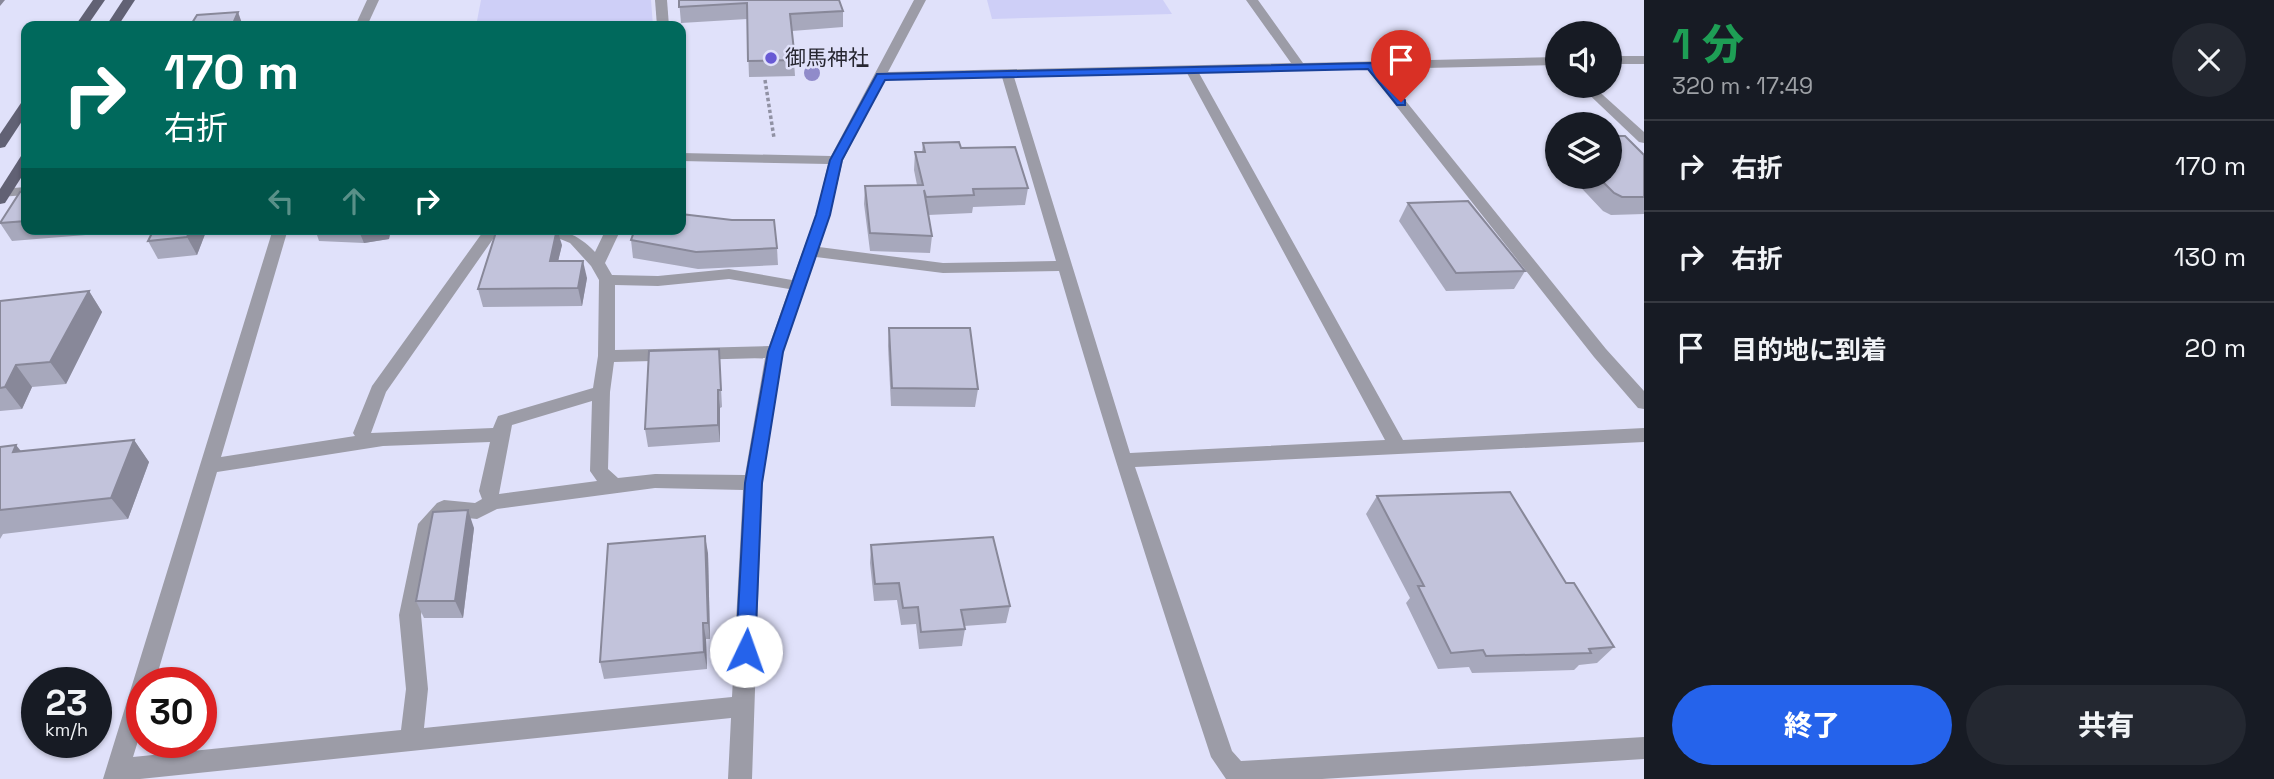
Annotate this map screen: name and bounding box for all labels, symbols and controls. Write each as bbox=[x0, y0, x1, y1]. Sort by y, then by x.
text: 1 分 bbox=[1672, 18, 1744, 71]
map controls bbox=[1545, 21, 1622, 189]
button: sound bbox=[1545, 21, 1622, 98]
button: close bbox=[2172, 23, 2246, 97]
pin bbox=[1371, 30, 1431, 102]
text: 170 m bbox=[164, 41, 299, 103]
icon: arrive bbox=[1382, 41, 1420, 79]
place label: 御馬神社 bbox=[785, 44, 869, 71]
icon: right bbox=[49, 49, 140, 140]
marker: 御馬神社 bbox=[763, 50, 779, 66]
text: 320 m · 17:49 bbox=[1672, 71, 1813, 101]
text: 右折 bbox=[164, 108, 228, 148]
button: layers bbox=[1545, 112, 1622, 189]
icon: right bbox=[1672, 147, 1710, 185]
text: 170 m bbox=[2175, 149, 2246, 183]
text: 右折 bbox=[1731, 151, 1783, 185]
icon: left bbox=[262, 182, 300, 220]
icon: ahead bbox=[335, 182, 373, 220]
icon: right bbox=[408, 182, 446, 220]
icon: right bbox=[1672, 238, 1710, 276]
text: 130 m bbox=[2174, 240, 2246, 274]
text: 右折 bbox=[1731, 242, 1783, 276]
icon: arrive bbox=[1672, 329, 1710, 367]
text: 20 m bbox=[2185, 331, 2246, 365]
text: 目的地に到着 bbox=[1731, 333, 1887, 367]
position arrow bbox=[709, 614, 783, 688]
speed limit sign: 30 bbox=[126, 667, 217, 758]
text: 23 bbox=[45, 681, 88, 725]
button: 終了 bbox=[1672, 685, 1952, 765]
button: 共有 bbox=[1966, 685, 2246, 765]
text: km/h bbox=[45, 718, 88, 741]

